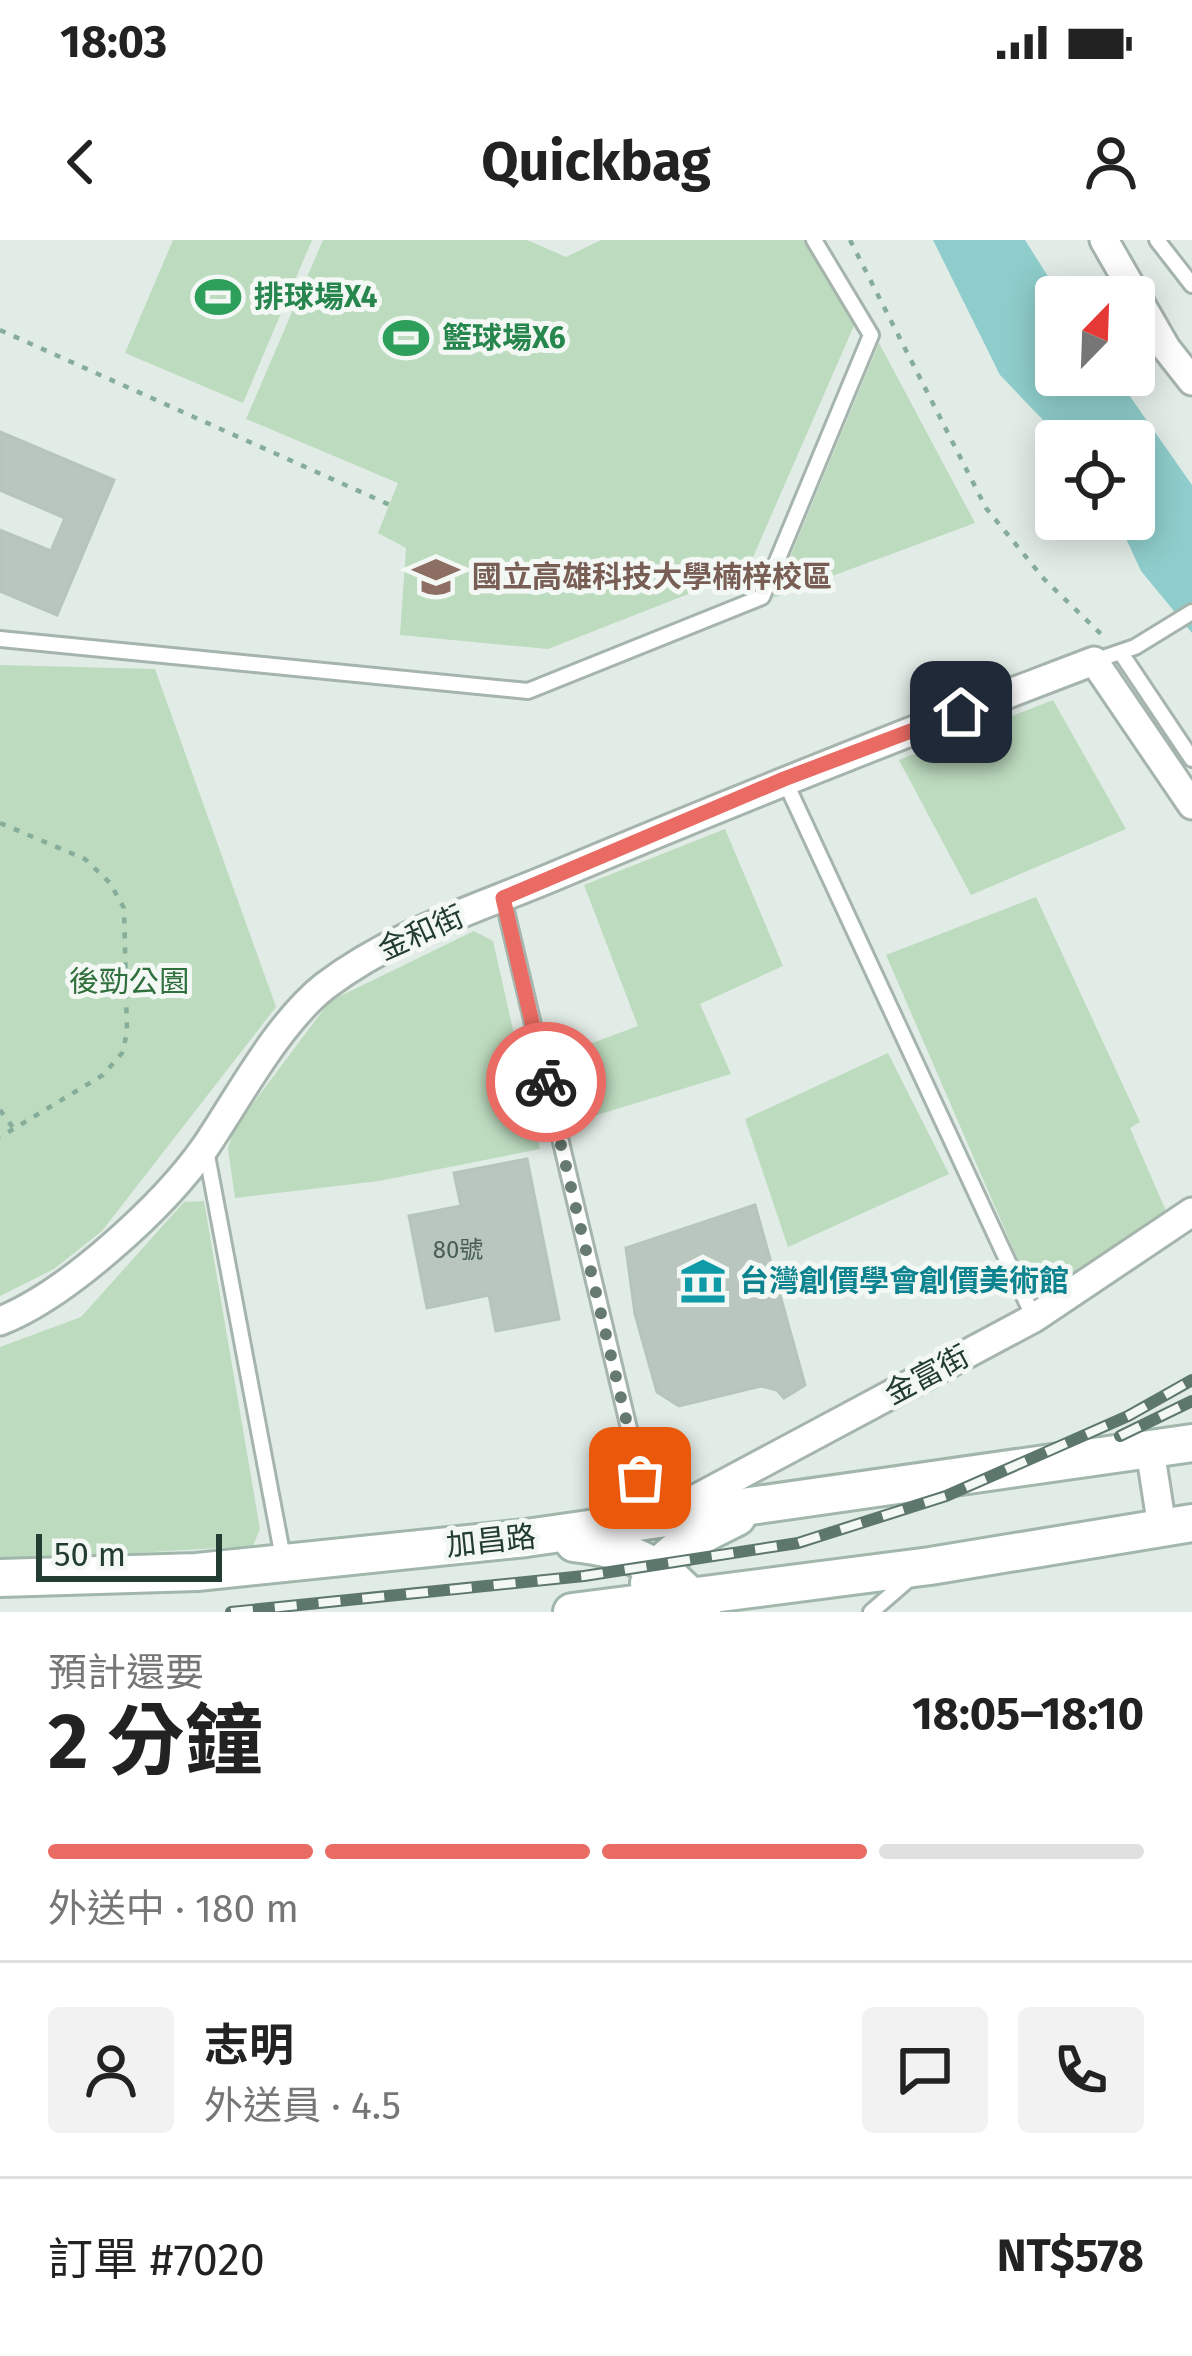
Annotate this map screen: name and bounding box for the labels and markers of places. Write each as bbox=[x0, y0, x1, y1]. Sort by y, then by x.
sports icon: 排球場X4 bbox=[193, 272, 243, 322]
place label: 排球場X4 bbox=[254, 279, 378, 315]
sports icon: 籃球場X6 bbox=[381, 313, 431, 363]
place label: 籃球場X6 bbox=[442, 320, 566, 356]
school or university icon: 國立高雄科技大學楠梓校區 bbox=[411, 552, 461, 602]
place label: 國立高雄科技大學楠梓校區 bbox=[472, 559, 832, 595]
pin bbox=[910, 661, 1012, 763]
museum icon: 台灣創價學會創價美術館 bbox=[678, 1256, 728, 1306]
place label: 台灣創價學會創價美術館 bbox=[739, 1263, 1069, 1299]
pin bbox=[589, 1427, 691, 1529]

